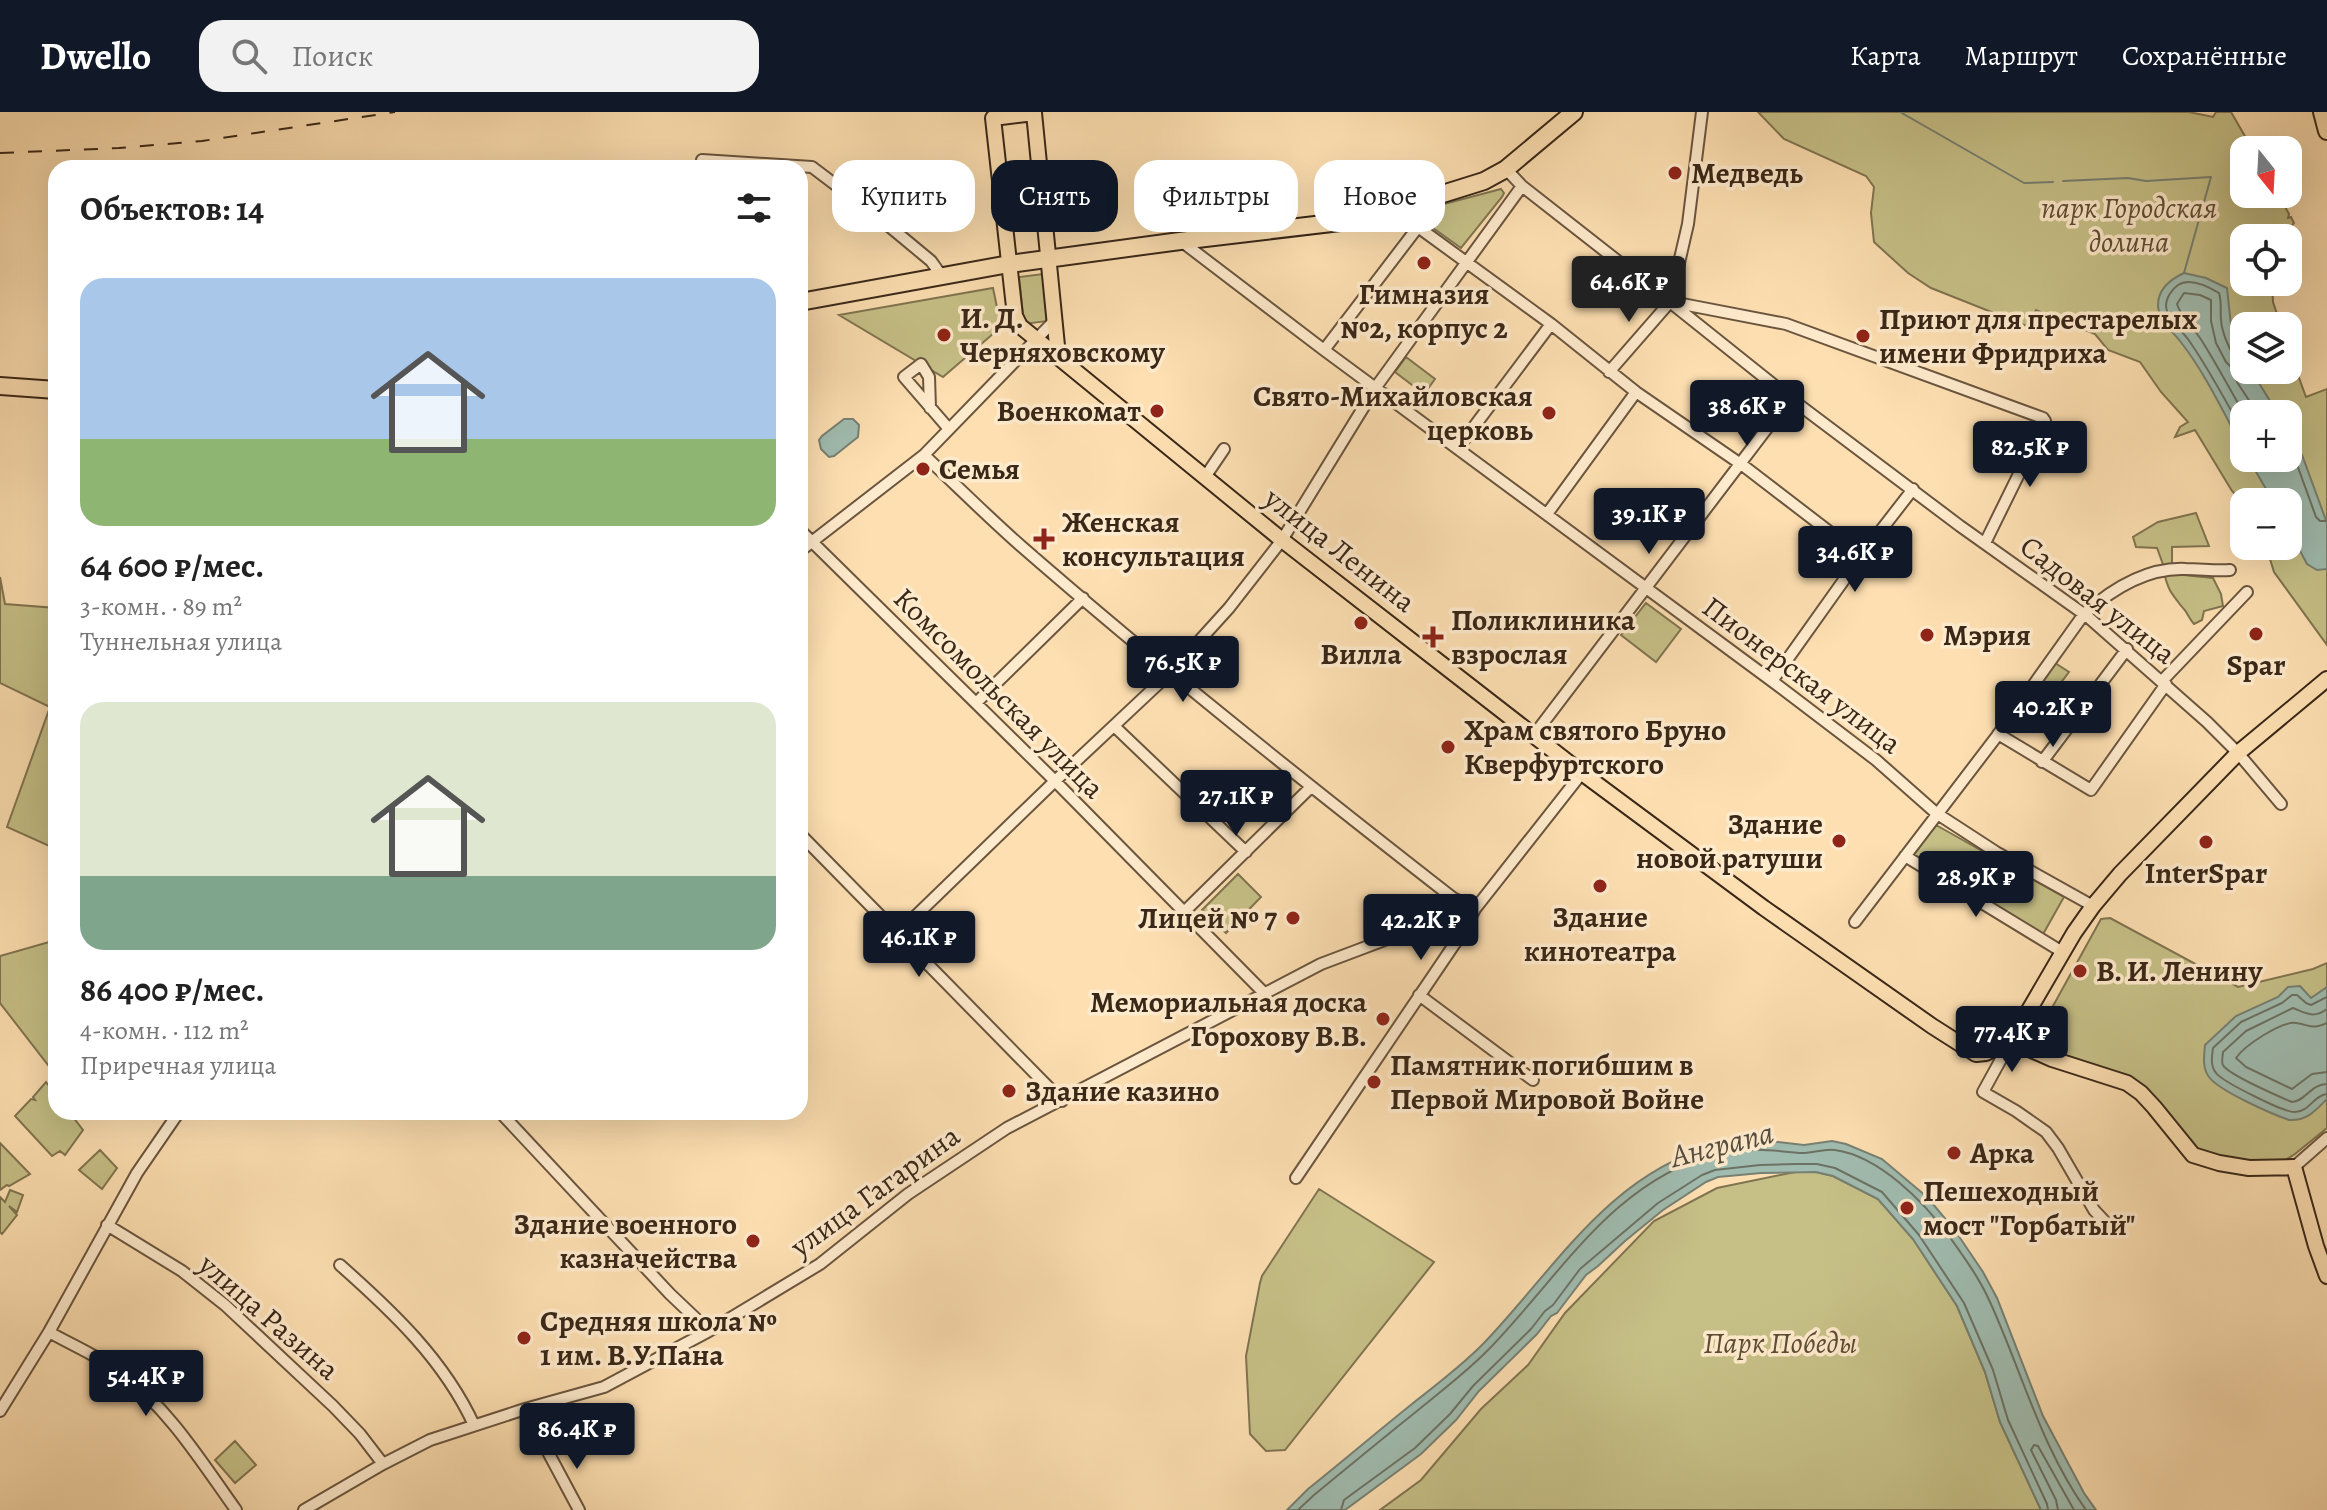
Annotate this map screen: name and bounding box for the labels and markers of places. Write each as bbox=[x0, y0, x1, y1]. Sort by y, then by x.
place label: Медведь bbox=[1691, 153, 1803, 193]
marker: Медведь bbox=[1666, 164, 1684, 182]
marker: Гимназия №2, корпус 2 bbox=[1415, 254, 1433, 272]
pin: 64.6K ₽ bbox=[1555, 256, 1703, 324]
place label: Гимназия №2, корпус 2 bbox=[1340, 274, 1508, 348]
place label: И. Д. Черняховскому bbox=[960, 298, 1165, 372]
place label: Приют для престарелых имени Фридриха bbox=[1879, 299, 2198, 373]
marker: И. Д. Черняховскому bbox=[935, 326, 953, 344]
marker: Приют для престарелых имени Фридриха bbox=[1854, 327, 1872, 345]
place label: Свято-Михайловская церковь bbox=[1253, 376, 1533, 450]
pin: 38.6K ₽ bbox=[1673, 380, 1821, 448]
place label: Военкомат bbox=[997, 391, 1141, 431]
marker: Военкомат bbox=[1148, 402, 1166, 420]
marker: Свято-Михайловская церковь bbox=[1540, 404, 1558, 422]
pin: 82.5K ₽ bbox=[1956, 421, 2104, 489]
place label: Семья bbox=[939, 449, 1020, 489]
marker: Семья bbox=[914, 460, 932, 478]
pin: 39.1K ₽ bbox=[1575, 488, 1723, 556]
place label: Женская консультация bbox=[1062, 502, 1245, 576]
pin: 34.6K ₽ bbox=[1781, 526, 1929, 594]
marker: Женская консультация bbox=[1033, 528, 1055, 550]
place label: Поликлиника взрослая bbox=[1451, 600, 1636, 674]
marker: Вилла bbox=[1352, 614, 1370, 632]
place label: Мэрия bbox=[1943, 615, 2031, 655]
marker: Spar bbox=[2247, 625, 2265, 643]
marker: Поликлиника взрослая bbox=[1422, 626, 1444, 648]
marker: Мэрия bbox=[1918, 626, 1936, 644]
place label: Вилла bbox=[1320, 634, 1402, 674]
pin: 76.5K ₽ bbox=[1109, 636, 1257, 704]
place label: Spar bbox=[2226, 645, 2286, 685]
pin: 40.2K ₽ bbox=[1979, 681, 2127, 749]
place label: Храм святого Бруно Кверфуртского bbox=[1464, 710, 1726, 784]
marker: Храм святого Бруно Кверфуртского bbox=[1439, 738, 1457, 756]
pin: 27.1K ₽ bbox=[1162, 770, 1310, 838]
place label: Здание новой ратуши bbox=[1636, 804, 1823, 878]
marker: Здание новой ратуши bbox=[1830, 832, 1848, 850]
marker: InterSpar bbox=[2197, 833, 2215, 851]
pin: 28.9K ₽ bbox=[1902, 851, 2050, 919]
place label: InterSpar bbox=[2145, 853, 2267, 893]
marker: Здание кинотеатра bbox=[1591, 877, 1609, 895]
pin: 42.2K ₽ bbox=[1347, 894, 1495, 962]
place label: Здание кинотеатра bbox=[1524, 897, 1677, 971]
place label: Лицей № 7 bbox=[1138, 898, 1277, 938]
marker: Лицей № 7 bbox=[1284, 909, 1302, 927]
pin: 46.1K ₽ bbox=[845, 911, 993, 979]
place label: В. И. Ленину bbox=[2096, 951, 2263, 991]
marker: В. И. Ленину bbox=[2071, 962, 2089, 980]
place label: Мемориальная доска Горохову В.В. bbox=[1090, 982, 1368, 1056]
pin: 77.4K ₽ bbox=[1938, 1006, 2086, 1074]
marker: Мемориальная доска Горохову В.В. bbox=[1374, 1010, 1392, 1028]
place label: Памятник погибшим в Первой Мировой Войне bbox=[1390, 1045, 1704, 1119]
place label: Здание казино bbox=[1025, 1071, 1219, 1111]
marker: Памятник погибшим в Первой Мировой Войне bbox=[1365, 1073, 1383, 1091]
marker: Здание казино bbox=[1000, 1082, 1018, 1100]
place label: Арка bbox=[1969, 1133, 2035, 1173]
marker: Арка bbox=[1945, 1144, 1963, 1162]
place label: Пешеходный мост "Горбатый" bbox=[1923, 1171, 2135, 1245]
marker: Пешеходный мост "Горбатый" bbox=[1898, 1199, 1916, 1217]
place label: Здание военного казначейства bbox=[514, 1204, 738, 1278]
marker: Здание военного казначейства bbox=[744, 1232, 762, 1250]
place label: Средняя школа № 1 им. В.У.Пана bbox=[540, 1301, 777, 1375]
marker: Средняя школа № 1 им. В.У.Пана bbox=[515, 1329, 533, 1347]
pin: 54.4K ₽ bbox=[72, 1350, 220, 1418]
pin: 86.4K ₽ bbox=[503, 1403, 651, 1471]

